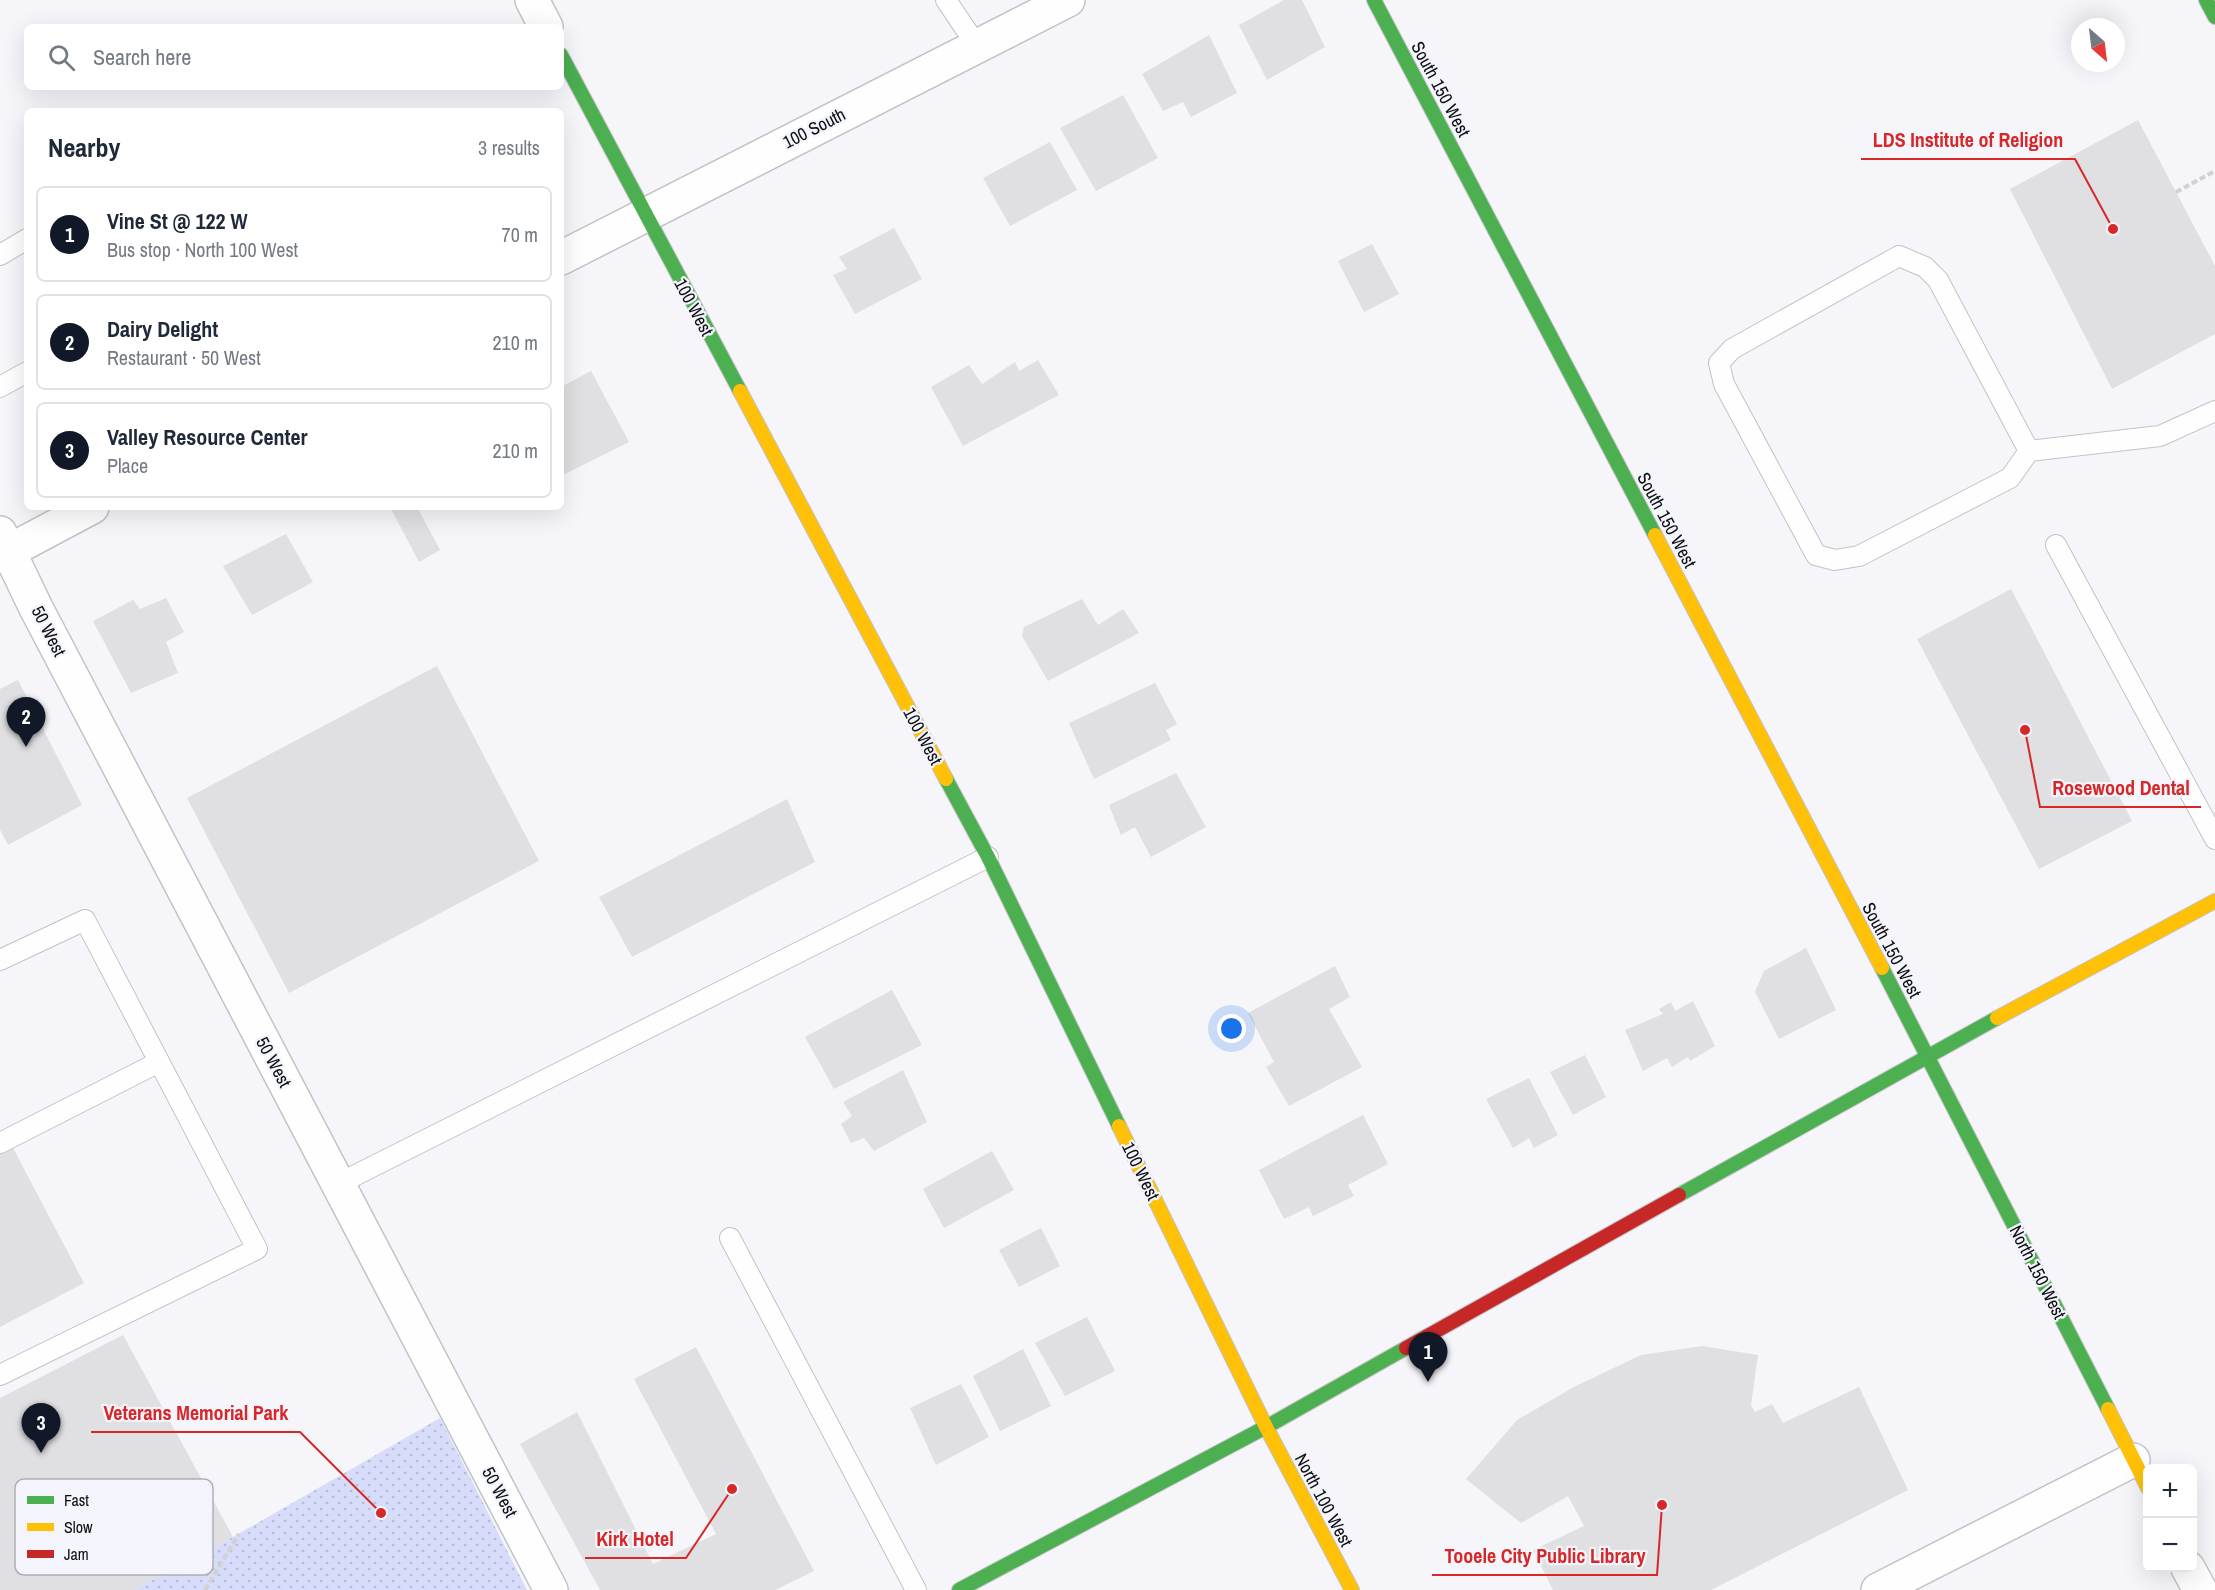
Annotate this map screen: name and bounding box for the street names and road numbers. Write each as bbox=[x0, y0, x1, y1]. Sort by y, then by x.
street label: South 150 West bbox=[1405, 37, 1477, 141]
street label: 100 South bbox=[778, 102, 850, 154]
street label: 100 West bbox=[668, 274, 720, 340]
street label: South 150 West bbox=[1631, 468, 1703, 572]
street label: 50 West bbox=[26, 601, 72, 661]
street label: 100 West bbox=[897, 703, 949, 769]
street label: South 150 West bbox=[1856, 898, 1928, 1002]
street label: 50 West bbox=[250, 1032, 298, 1092]
street label: 100 West bbox=[1116, 1138, 1166, 1204]
street label: North 150 West bbox=[2004, 1221, 2072, 1323]
street label: North 100 West bbox=[1289, 1449, 1359, 1551]
street label: 50 West bbox=[476, 1462, 524, 1522]

